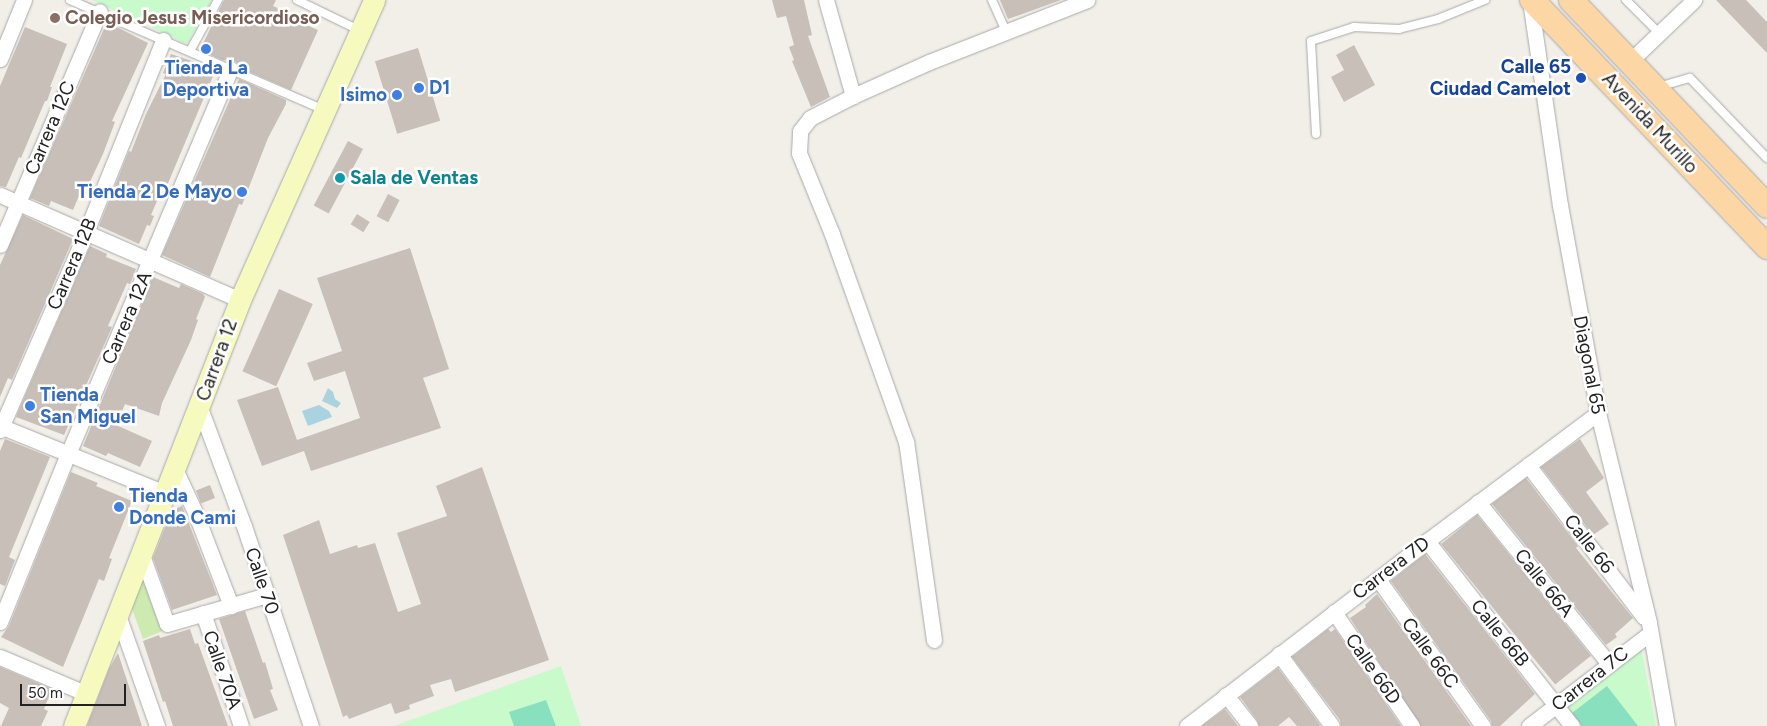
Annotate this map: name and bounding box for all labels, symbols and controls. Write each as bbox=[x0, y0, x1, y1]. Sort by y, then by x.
place label: Colegio Jesus Misericordioso bbox=[65, 7, 320, 29]
marker: Colegio Jesus Misericordioso bbox=[49, 12, 61, 24]
marker: Tienda La Deportiva bbox=[200, 43, 212, 55]
place label: Calle 65 Ciudad Camelot bbox=[1430, 56, 1571, 100]
place label: Tienda La Deportiva bbox=[163, 57, 249, 101]
street label: Avenida Murillo bbox=[1597, 68, 1703, 178]
marker: Calle 65 Ciudad Camelot bbox=[1575, 72, 1587, 84]
place label: D1 bbox=[429, 77, 450, 99]
street label: Carrera 12C bbox=[20, 78, 80, 178]
marker: D1 bbox=[413, 82, 425, 94]
place label: Isimo bbox=[340, 84, 387, 106]
marker: Isimo bbox=[391, 89, 403, 101]
place label: Sala de Ventas bbox=[350, 167, 478, 189]
marker: Sala de Ventas bbox=[334, 172, 346, 184]
place label: Tienda 2 De Mayo bbox=[77, 181, 232, 203]
marker: Tienda 2 De Mayo bbox=[236, 186, 248, 198]
street label: Carrera 12B bbox=[42, 215, 102, 313]
street label: Carrera 12A bbox=[97, 268, 157, 368]
street label: Diagonal 65 bbox=[1568, 314, 1610, 416]
street label: Carrera 12 bbox=[192, 316, 242, 404]
place label: Tienda San Miguel bbox=[40, 384, 136, 428]
marker: Tienda San Miguel bbox=[24, 400, 36, 412]
place label: Tienda Donde Cami bbox=[129, 485, 236, 529]
marker: Tienda Donde Cami bbox=[113, 501, 125, 513]
street label: Calle 66 bbox=[1559, 510, 1619, 578]
street label: Carrera 7D bbox=[1348, 532, 1434, 604]
street label: Calle 66A bbox=[1510, 544, 1578, 622]
street label: Calle 70 bbox=[240, 545, 284, 617]
street label: Calle 66B bbox=[1466, 595, 1534, 671]
street label: Calle 66C bbox=[1397, 613, 1463, 693]
street label: Calle 70A bbox=[198, 627, 246, 713]
street label: Calle 66D bbox=[1340, 629, 1406, 709]
street label: Carrera 7C bbox=[1547, 642, 1633, 716]
scale bar bbox=[22, 674, 129, 706]
text: 50 m bbox=[28, 684, 63, 702]

